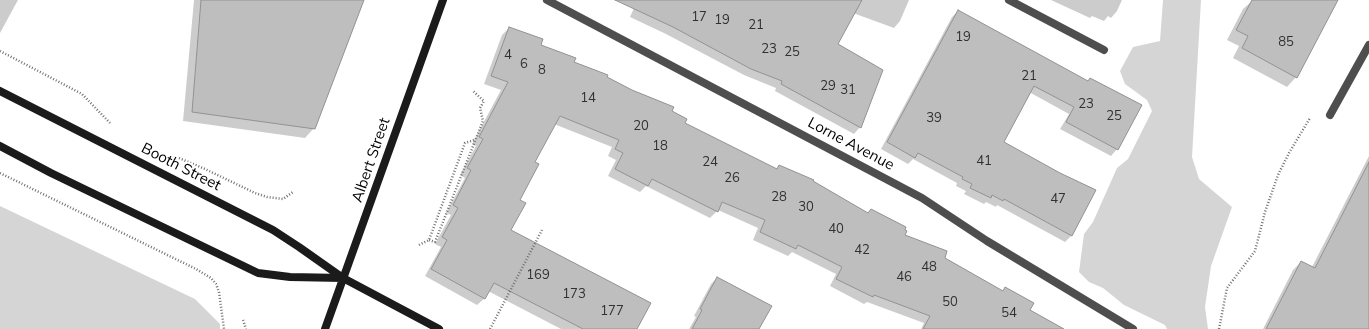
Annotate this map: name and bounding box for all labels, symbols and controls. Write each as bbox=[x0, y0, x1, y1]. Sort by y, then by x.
house number: 17 bbox=[691, 9, 707, 25]
house number: 19 bbox=[714, 12, 730, 28]
house number: 21 bbox=[748, 17, 764, 33]
house number: 19 bbox=[955, 29, 971, 45]
house number: 85 bbox=[1278, 34, 1294, 50]
house number: 23 bbox=[761, 41, 777, 57]
house number: 25 bbox=[784, 44, 800, 60]
house number: 4 bbox=[504, 47, 512, 63]
house number: 6 bbox=[520, 56, 528, 72]
house number: 8 bbox=[538, 62, 546, 78]
house number: 21 bbox=[1021, 68, 1037, 84]
house number: 29 bbox=[820, 78, 836, 94]
house number: 31 bbox=[840, 82, 856, 98]
house number: 14 bbox=[580, 90, 596, 106]
house number: 23 bbox=[1078, 96, 1094, 112]
house number: 25 bbox=[1106, 108, 1122, 124]
house number: 39 bbox=[926, 110, 942, 126]
street label: Lorne Avenue bbox=[805, 114, 897, 174]
street label: Albert Street bbox=[348, 115, 394, 205]
house number: 20 bbox=[633, 118, 649, 134]
house number: 18 bbox=[652, 138, 668, 154]
street label: Booth Street bbox=[138, 139, 224, 195]
house number: 41 bbox=[976, 153, 992, 169]
house number: 24 bbox=[702, 154, 718, 170]
house number: 26 bbox=[724, 170, 740, 186]
house number: 28 bbox=[771, 189, 787, 205]
house number: 47 bbox=[1050, 191, 1066, 207]
house number: 30 bbox=[798, 199, 814, 215]
house number: 40 bbox=[828, 221, 844, 237]
house number: 42 bbox=[854, 242, 870, 258]
house number: 48 bbox=[921, 259, 937, 275]
house number: 169 bbox=[526, 267, 550, 283]
house number: 46 bbox=[896, 269, 912, 285]
house number: 173 bbox=[562, 286, 586, 302]
house number: 50 bbox=[942, 294, 958, 310]
house number: 177 bbox=[600, 303, 624, 319]
house number: 54 bbox=[1001, 305, 1017, 321]

